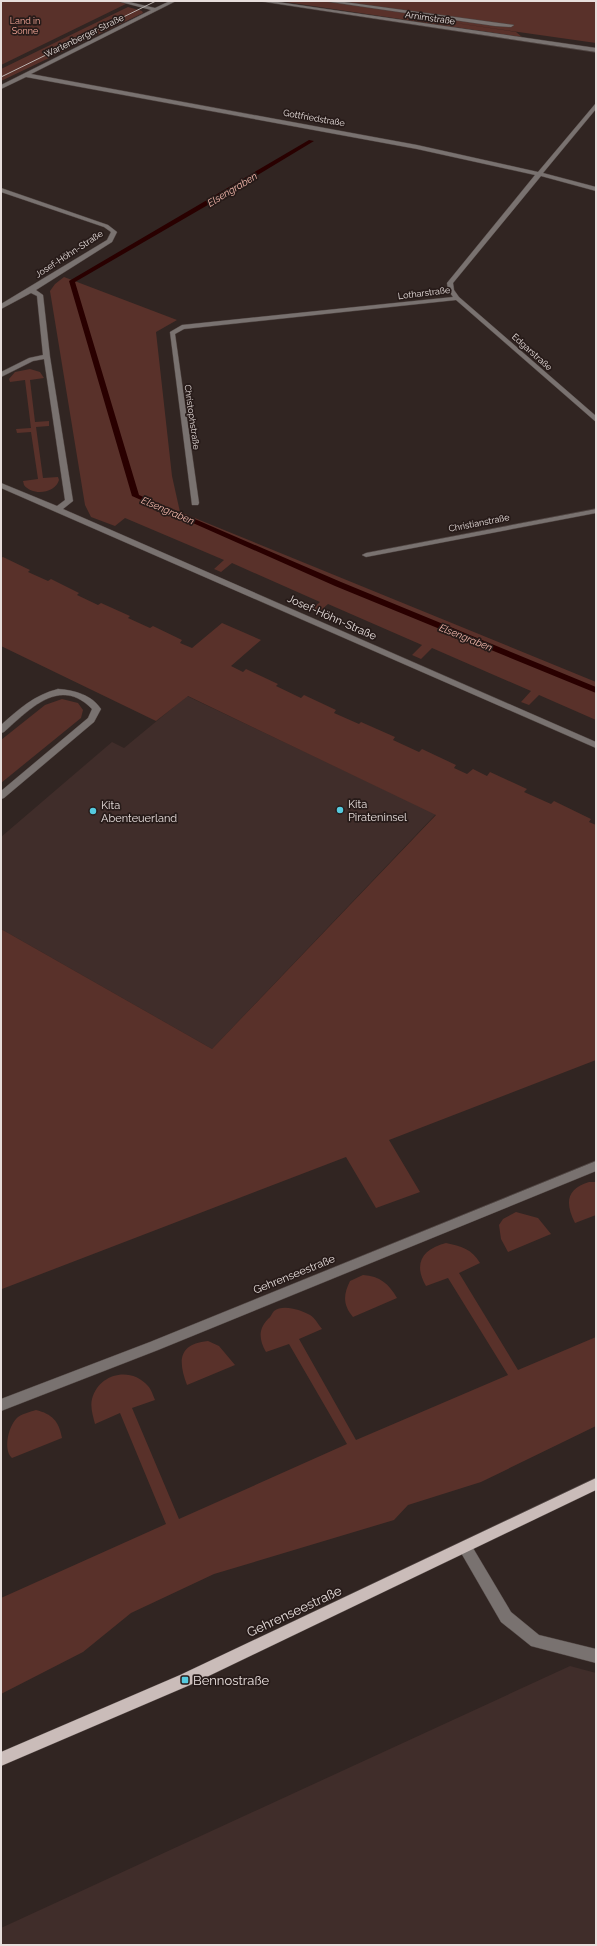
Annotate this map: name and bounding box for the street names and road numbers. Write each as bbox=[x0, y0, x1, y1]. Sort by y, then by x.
street label: Arnimstraße bbox=[404, 10, 456, 27]
street label: Wartenberger Straße bbox=[43, 12, 126, 60]
street label: Gottfriedstraße bbox=[282, 108, 346, 128]
street label: Josef-Höhn-Straße bbox=[33, 228, 105, 280]
street label: Lotharstraße bbox=[397, 285, 451, 301]
street label: Edgarstraße bbox=[510, 331, 555, 373]
street label: Christophstraße bbox=[182, 384, 202, 451]
street label: Christianstraße bbox=[448, 512, 511, 534]
street label: Josef-Höhn-Straße bbox=[285, 592, 379, 643]
street label: Gehrenseestraße bbox=[251, 1252, 337, 1297]
street label: Gehrenseestraße bbox=[245, 1583, 344, 1640]

